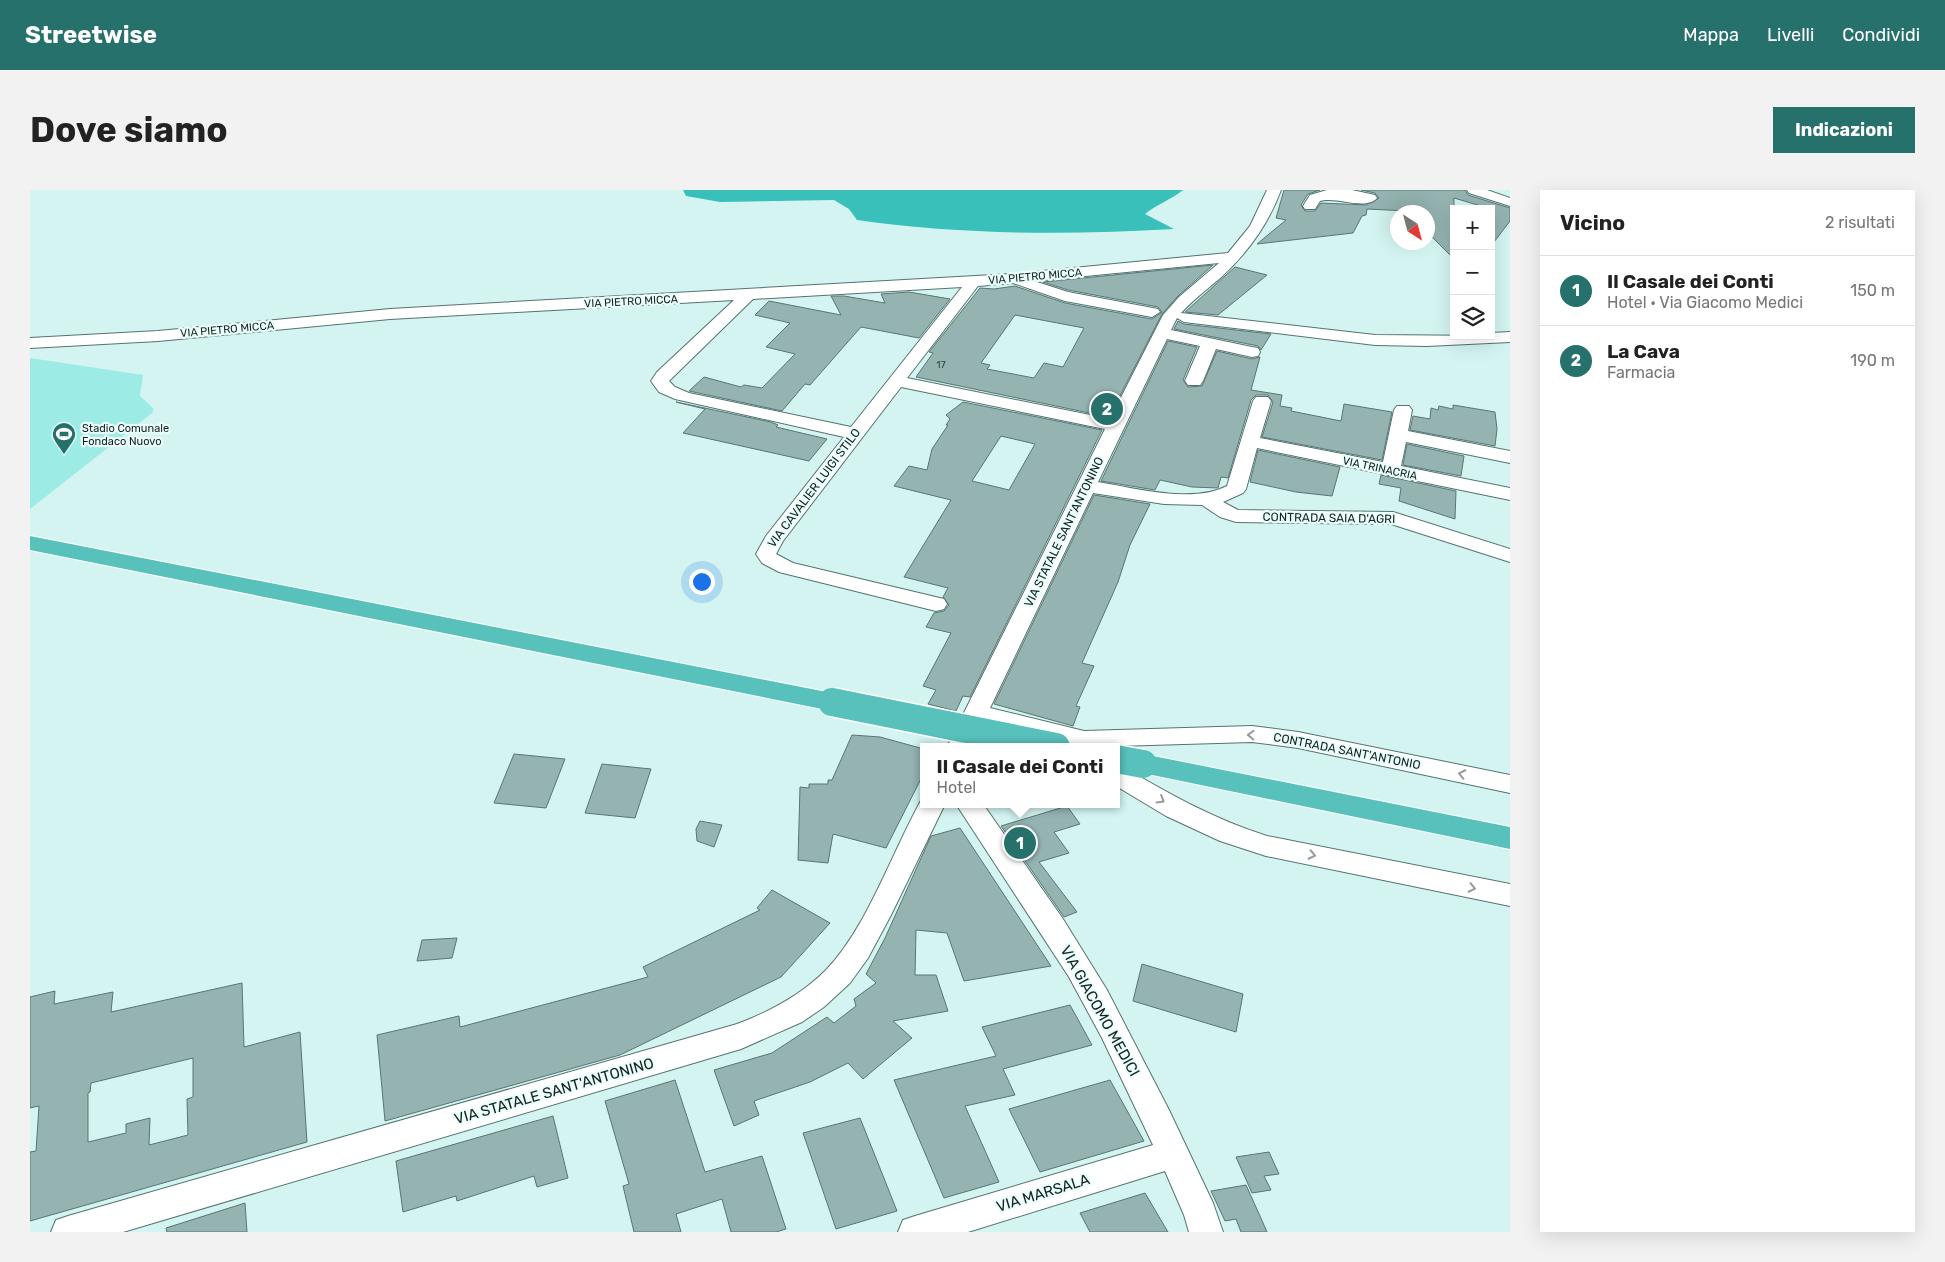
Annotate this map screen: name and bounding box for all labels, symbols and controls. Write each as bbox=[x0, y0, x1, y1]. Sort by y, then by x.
text: Streetwise bbox=[25, 21, 157, 49]
text: Mappa bbox=[1683, 24, 1739, 46]
text: Livelli bbox=[1767, 24, 1814, 46]
text: Condividi bbox=[1842, 24, 1920, 46]
button: Indicazioni bbox=[1773, 107, 1915, 153]
text: Dove siamo bbox=[30, 109, 228, 151]
north arrow bbox=[1390, 205, 1435, 250]
map controls bbox=[1450, 205, 1495, 340]
button: + bbox=[1450, 205, 1495, 250]
text: Vicino bbox=[1560, 210, 1625, 235]
text: 2 risultati bbox=[1825, 213, 1895, 232]
button: − bbox=[1450, 250, 1495, 295]
street label: VIA PIETRO MICCA bbox=[988, 266, 1083, 287]
text: Il Casale dei Conti bbox=[1607, 270, 1774, 293]
text: 1 bbox=[1572, 281, 1580, 300]
text: 150 m bbox=[1850, 281, 1895, 300]
street label: VIA PIETRO MICCA bbox=[584, 293, 679, 310]
text: Hotel · Via Giacomo Medici bbox=[1607, 293, 1803, 312]
button: layers bbox=[1450, 295, 1495, 340]
street label: VIA PIETRO MICCA bbox=[180, 319, 275, 340]
text: La Cava bbox=[1607, 340, 1680, 363]
text: 2 bbox=[1571, 351, 1581, 370]
text: 190 m bbox=[1850, 351, 1895, 370]
house number: 17 bbox=[936, 359, 946, 371]
text: Farmacia bbox=[1607, 363, 1675, 382]
pin: 2 bbox=[1091, 390, 1123, 428]
sports icon: Stadio Comunale Fondaco Nuovo bbox=[51, 421, 77, 455]
place label: Stadio Comunale Fondaco Nuovo bbox=[82, 422, 169, 448]
street label: VIA CAVALIER LUIGI STILO bbox=[765, 426, 863, 550]
street label: VIA TRINACRIA bbox=[1341, 454, 1419, 483]
street label: VIA STATALE SANT'ANTONINO bbox=[1021, 455, 1107, 609]
street label: CONTRADA SAIA D'AGRI bbox=[1263, 510, 1395, 526]
your location bbox=[689, 569, 715, 595]
one-way arrow bbox=[1247, 730, 1254, 740]
street label: CONTRADA SANT'ANTONIO bbox=[1272, 730, 1422, 772]
popup bbox=[920, 743, 1120, 808]
text: Il Casale dei Conti bbox=[937, 755, 1103, 778]
one-way arrow bbox=[1458, 769, 1467, 780]
text: Hotel bbox=[937, 778, 976, 797]
one-way arrow bbox=[1155, 793, 1164, 803]
pin: 1 bbox=[1004, 824, 1036, 862]
one-way arrow bbox=[1308, 849, 1317, 860]
one-way arrow bbox=[1467, 882, 1476, 892]
street label: VIA GIACOMO MEDICI bbox=[1057, 942, 1143, 1080]
street label: VIA STATALE SANT'ANTONINO bbox=[452, 1054, 656, 1128]
street label: VIA MARSALA bbox=[994, 1170, 1092, 1216]

